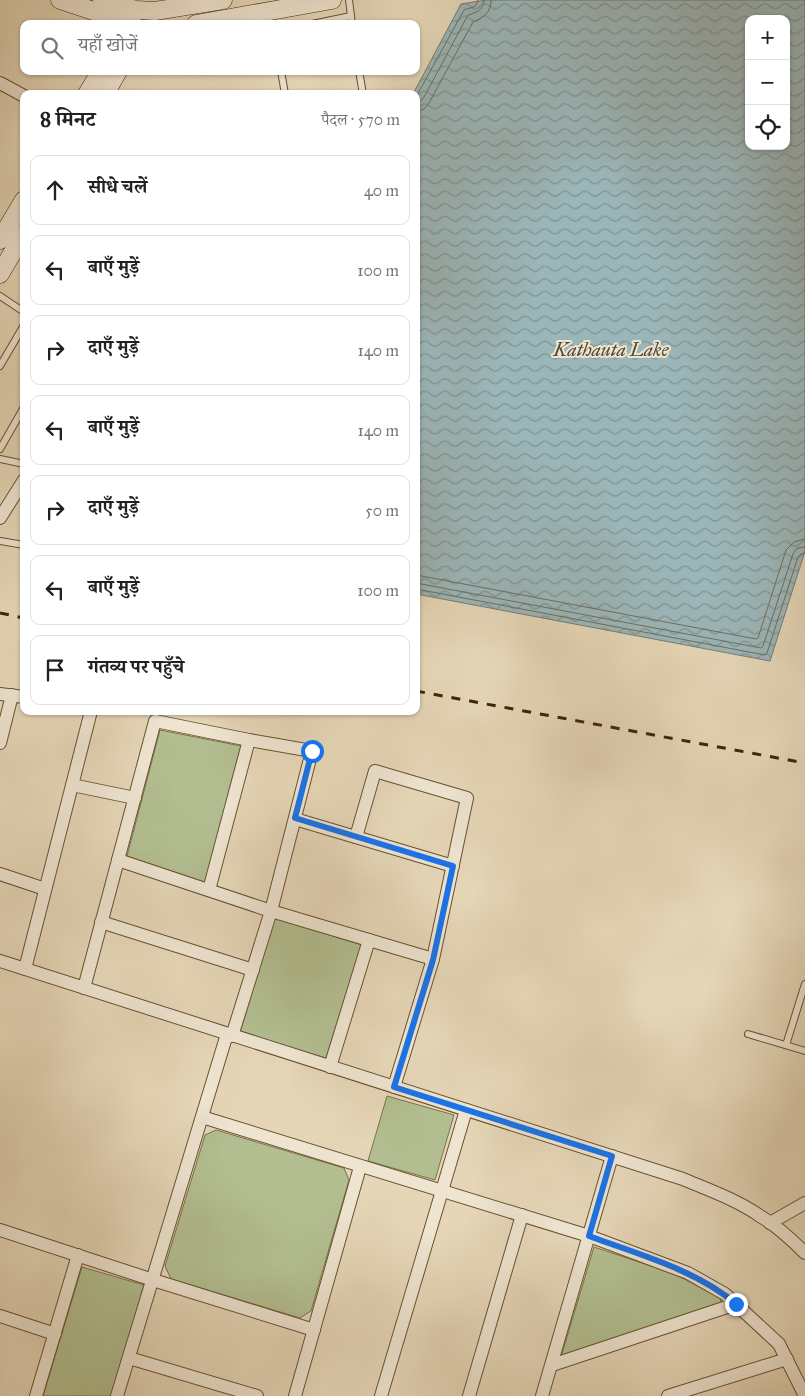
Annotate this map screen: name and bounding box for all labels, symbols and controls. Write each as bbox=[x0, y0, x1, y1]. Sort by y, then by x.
map controls bbox=[745, 15, 790, 150]
button: + bbox=[745, 15, 790, 60]
search box bbox=[20, 20, 420, 75]
text: यहाँ खोजें bbox=[78, 33, 138, 56]
icon: search bbox=[38, 34, 66, 62]
button: − bbox=[745, 60, 790, 105]
button: locate bbox=[745, 105, 790, 150]
text: 8 मिनट bbox=[40, 106, 95, 132]
text: पैदल · 570 m bbox=[321, 110, 400, 129]
text: सीधे चलें bbox=[88, 175, 147, 198]
icon: ahead bbox=[41, 176, 69, 204]
text: 40 m bbox=[364, 181, 399, 200]
text: बाएँ मुड़ें bbox=[88, 255, 139, 278]
icon: left bbox=[41, 256, 69, 284]
text: 100 m bbox=[357, 261, 399, 280]
text: दाएँ मुड़ें bbox=[88, 335, 139, 358]
icon: right bbox=[41, 336, 69, 364]
water label: Kathauta Lake bbox=[553, 338, 669, 361]
text: 140 m bbox=[358, 341, 399, 360]
text: बाएँ मुड़ें bbox=[88, 415, 139, 438]
icon: left bbox=[41, 416, 69, 444]
text: 140 m bbox=[358, 421, 399, 440]
text: दाएँ मुड़ें bbox=[88, 495, 139, 518]
icon: right bbox=[41, 496, 69, 524]
text: 50 m bbox=[365, 501, 399, 520]
text: बाएँ मुड़ें bbox=[88, 575, 139, 598]
icon: left bbox=[41, 576, 69, 604]
text: 100 m bbox=[357, 581, 399, 600]
text: गंतव्य पर पहुँचे bbox=[88, 655, 184, 678]
icon: arrive bbox=[41, 656, 69, 684]
route start bbox=[301, 740, 324, 763]
route end bbox=[725, 1293, 748, 1316]

